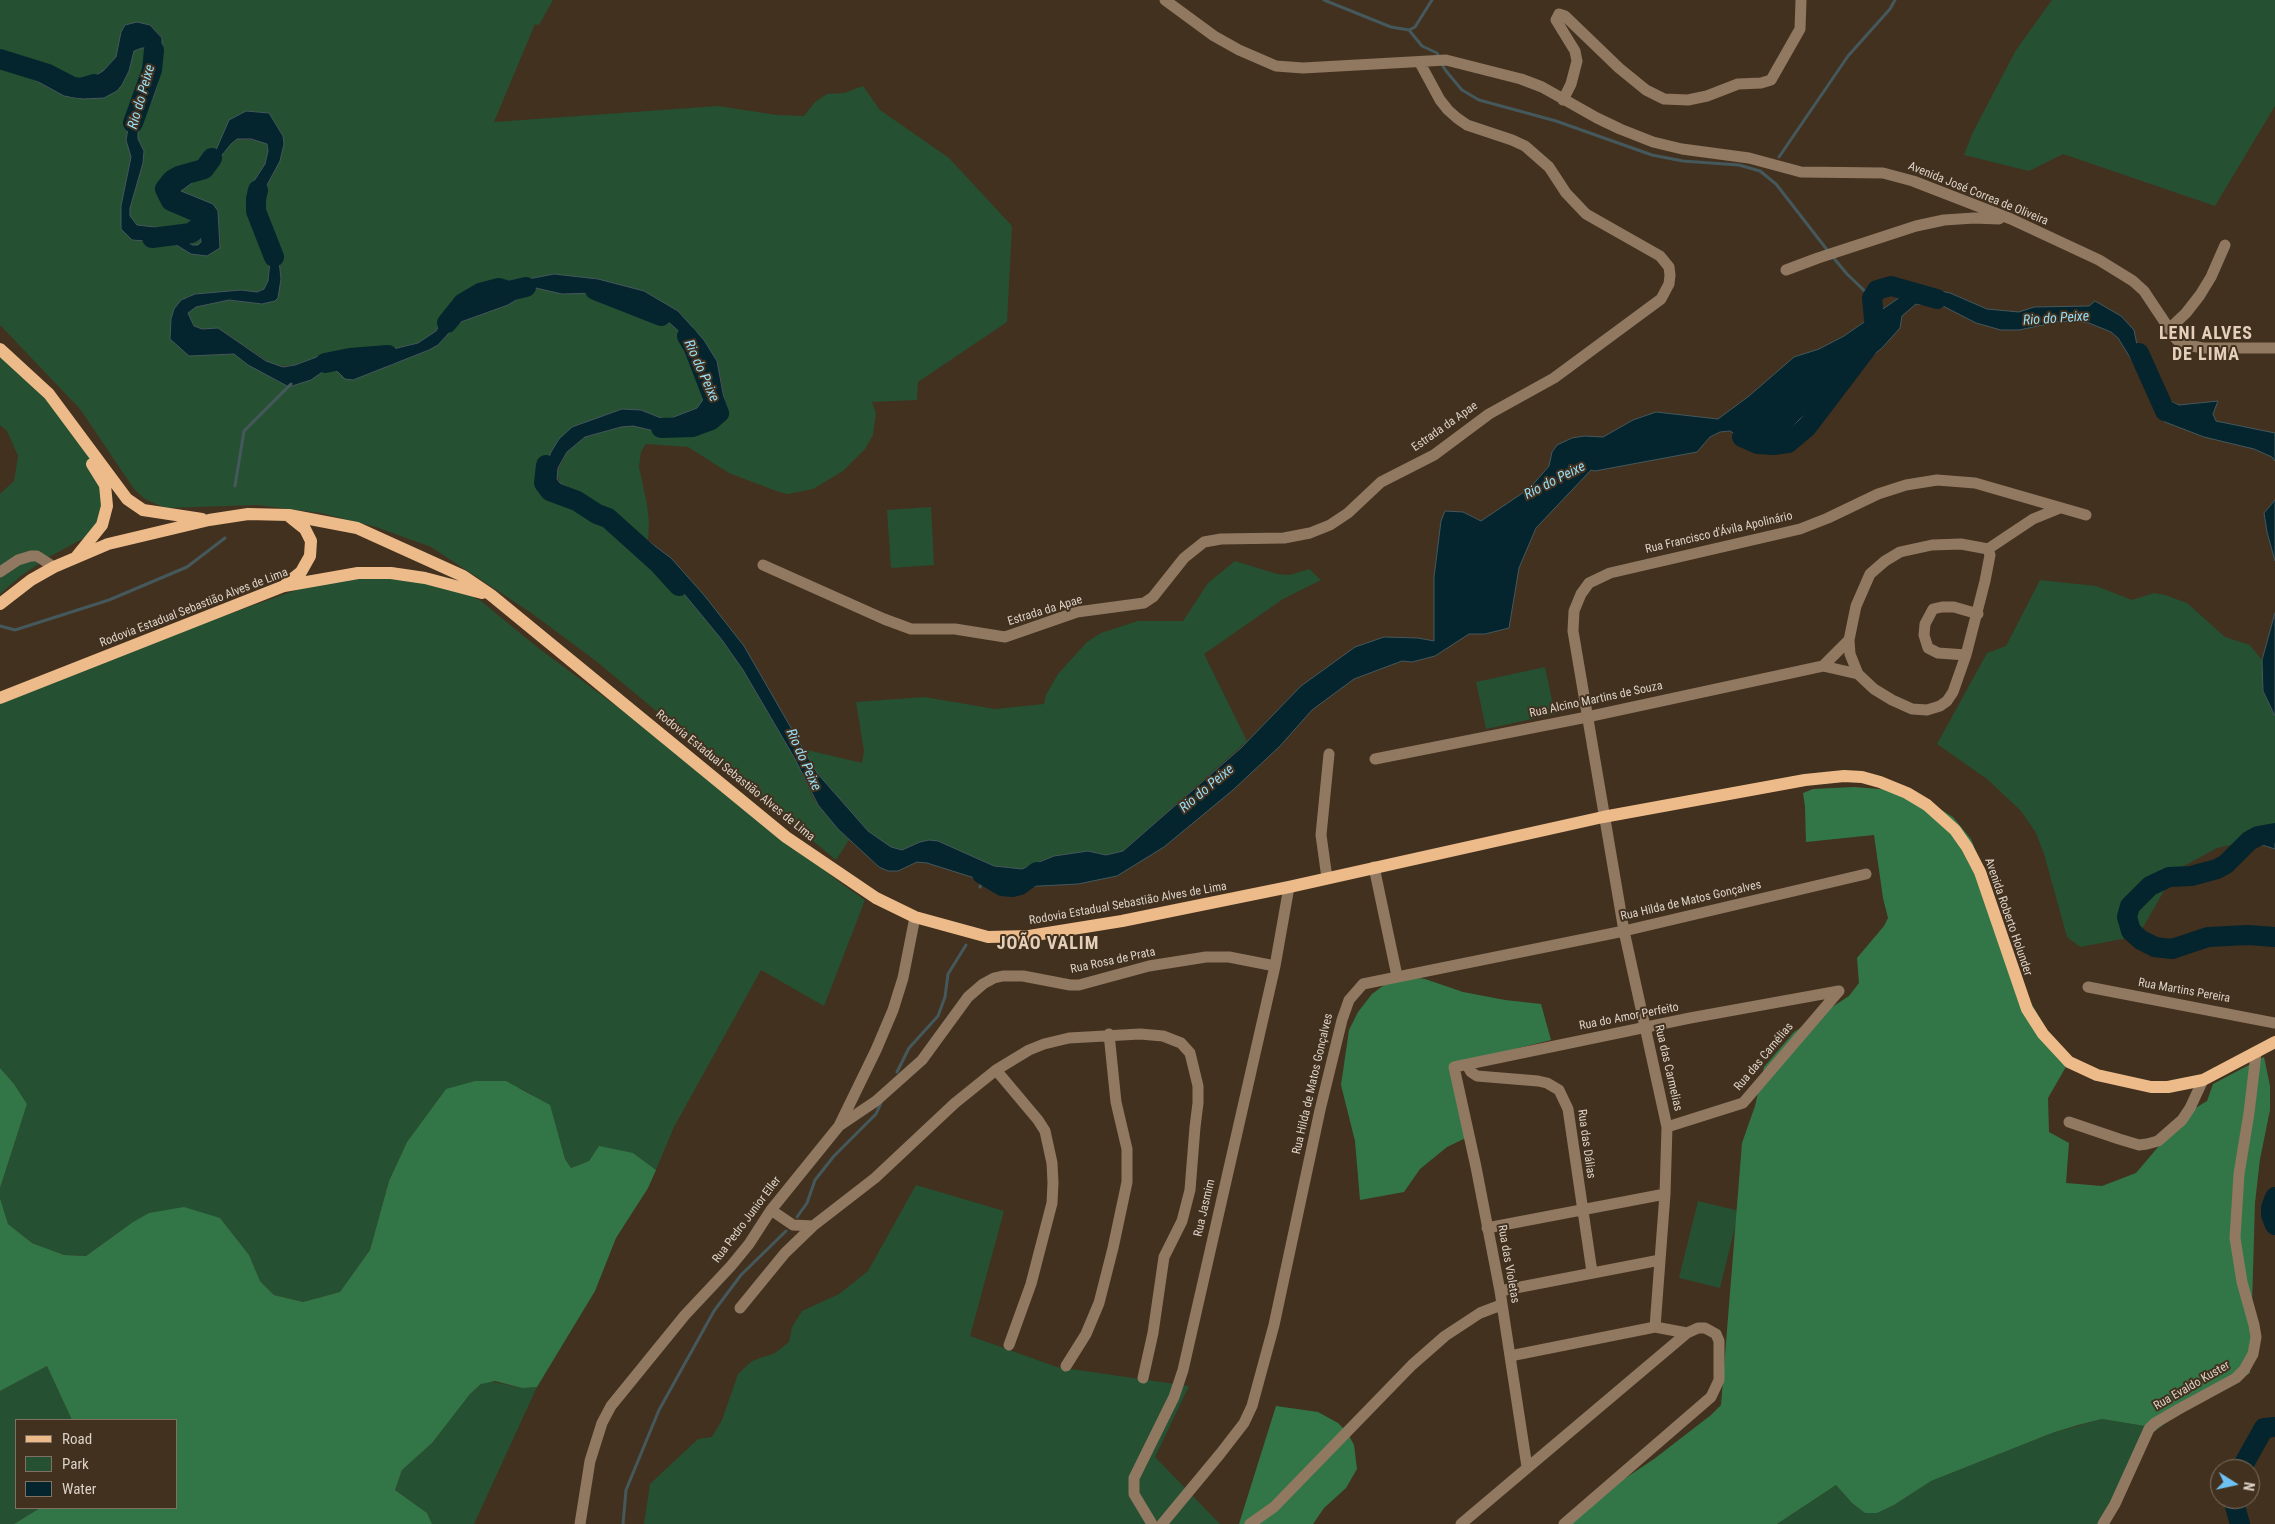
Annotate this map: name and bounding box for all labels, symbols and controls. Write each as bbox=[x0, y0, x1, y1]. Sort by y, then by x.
water label: Rio do Peixe bbox=[125, 63, 159, 131]
street label: Avenida José Correa de Oliveira bbox=[1906, 159, 2050, 229]
water label: Rio do Peixe bbox=[2022, 308, 2090, 330]
district label: LENI ALVES DE LIMA bbox=[2158, 323, 2254, 366]
water label: Rio do Peixe bbox=[680, 337, 722, 405]
street label: Estrada da Apae bbox=[1409, 399, 1481, 455]
water label: Rio do Peixe bbox=[1522, 458, 1588, 504]
street label: Rua Francisco d'Ávila Apolinário bbox=[1644, 509, 1794, 557]
street label: Rodovia Estadual Sebastião Alves de Lima bbox=[98, 565, 290, 651]
street label: Estrada da Apae bbox=[1006, 593, 1084, 629]
street label: Rua Alcino Martins de Souza bbox=[1528, 679, 1664, 721]
street label: Rodovia Estadual Sebastião Alves de Lima bbox=[653, 707, 817, 845]
water label: Rio do Peixe bbox=[782, 726, 824, 794]
water label: Rio do Peixe bbox=[1176, 761, 1238, 817]
street label: Avenida Roberto Holunder bbox=[1981, 856, 2035, 978]
street label: Rua Hilda de Matos Gonçalves bbox=[1619, 878, 1763, 924]
street label: Rodovia Estadual Sebastião Alves de Lima bbox=[1028, 880, 1228, 928]
district label: JOÃO VALIM bbox=[995, 933, 1101, 955]
street label: Rua Rosa de Prata bbox=[1069, 945, 1157, 977]
street label: Rua Martins Pereira bbox=[2137, 976, 2231, 1006]
street label: Rua do Amor Perfeito bbox=[1578, 1000, 1680, 1034]
street label: Rua Hilda de Matos Gonçalves bbox=[1290, 1012, 1336, 1156]
street label: Rua das Camélias bbox=[1731, 1020, 1797, 1094]
street label: Rua das Carmelias bbox=[1651, 1023, 1685, 1113]
street label: Rua das Dálias bbox=[1574, 1108, 1598, 1180]
street label: Rua Pedro Junior Eller bbox=[710, 1174, 784, 1266]
street label: Rua Jasmim bbox=[1191, 1178, 1219, 1238]
street label: Rua das Violetas bbox=[1494, 1224, 1522, 1304]
street label: Rua Evaldo Kuster bbox=[2151, 1358, 2233, 1414]
legend bbox=[15, 1419, 178, 1509]
text: Road bbox=[62, 1430, 92, 1448]
text: Park bbox=[62, 1455, 89, 1473]
north arrow bbox=[2210, 1459, 2260, 1509]
text: Water bbox=[62, 1480, 96, 1498]
text: N bbox=[2240, 1481, 2257, 1492]

